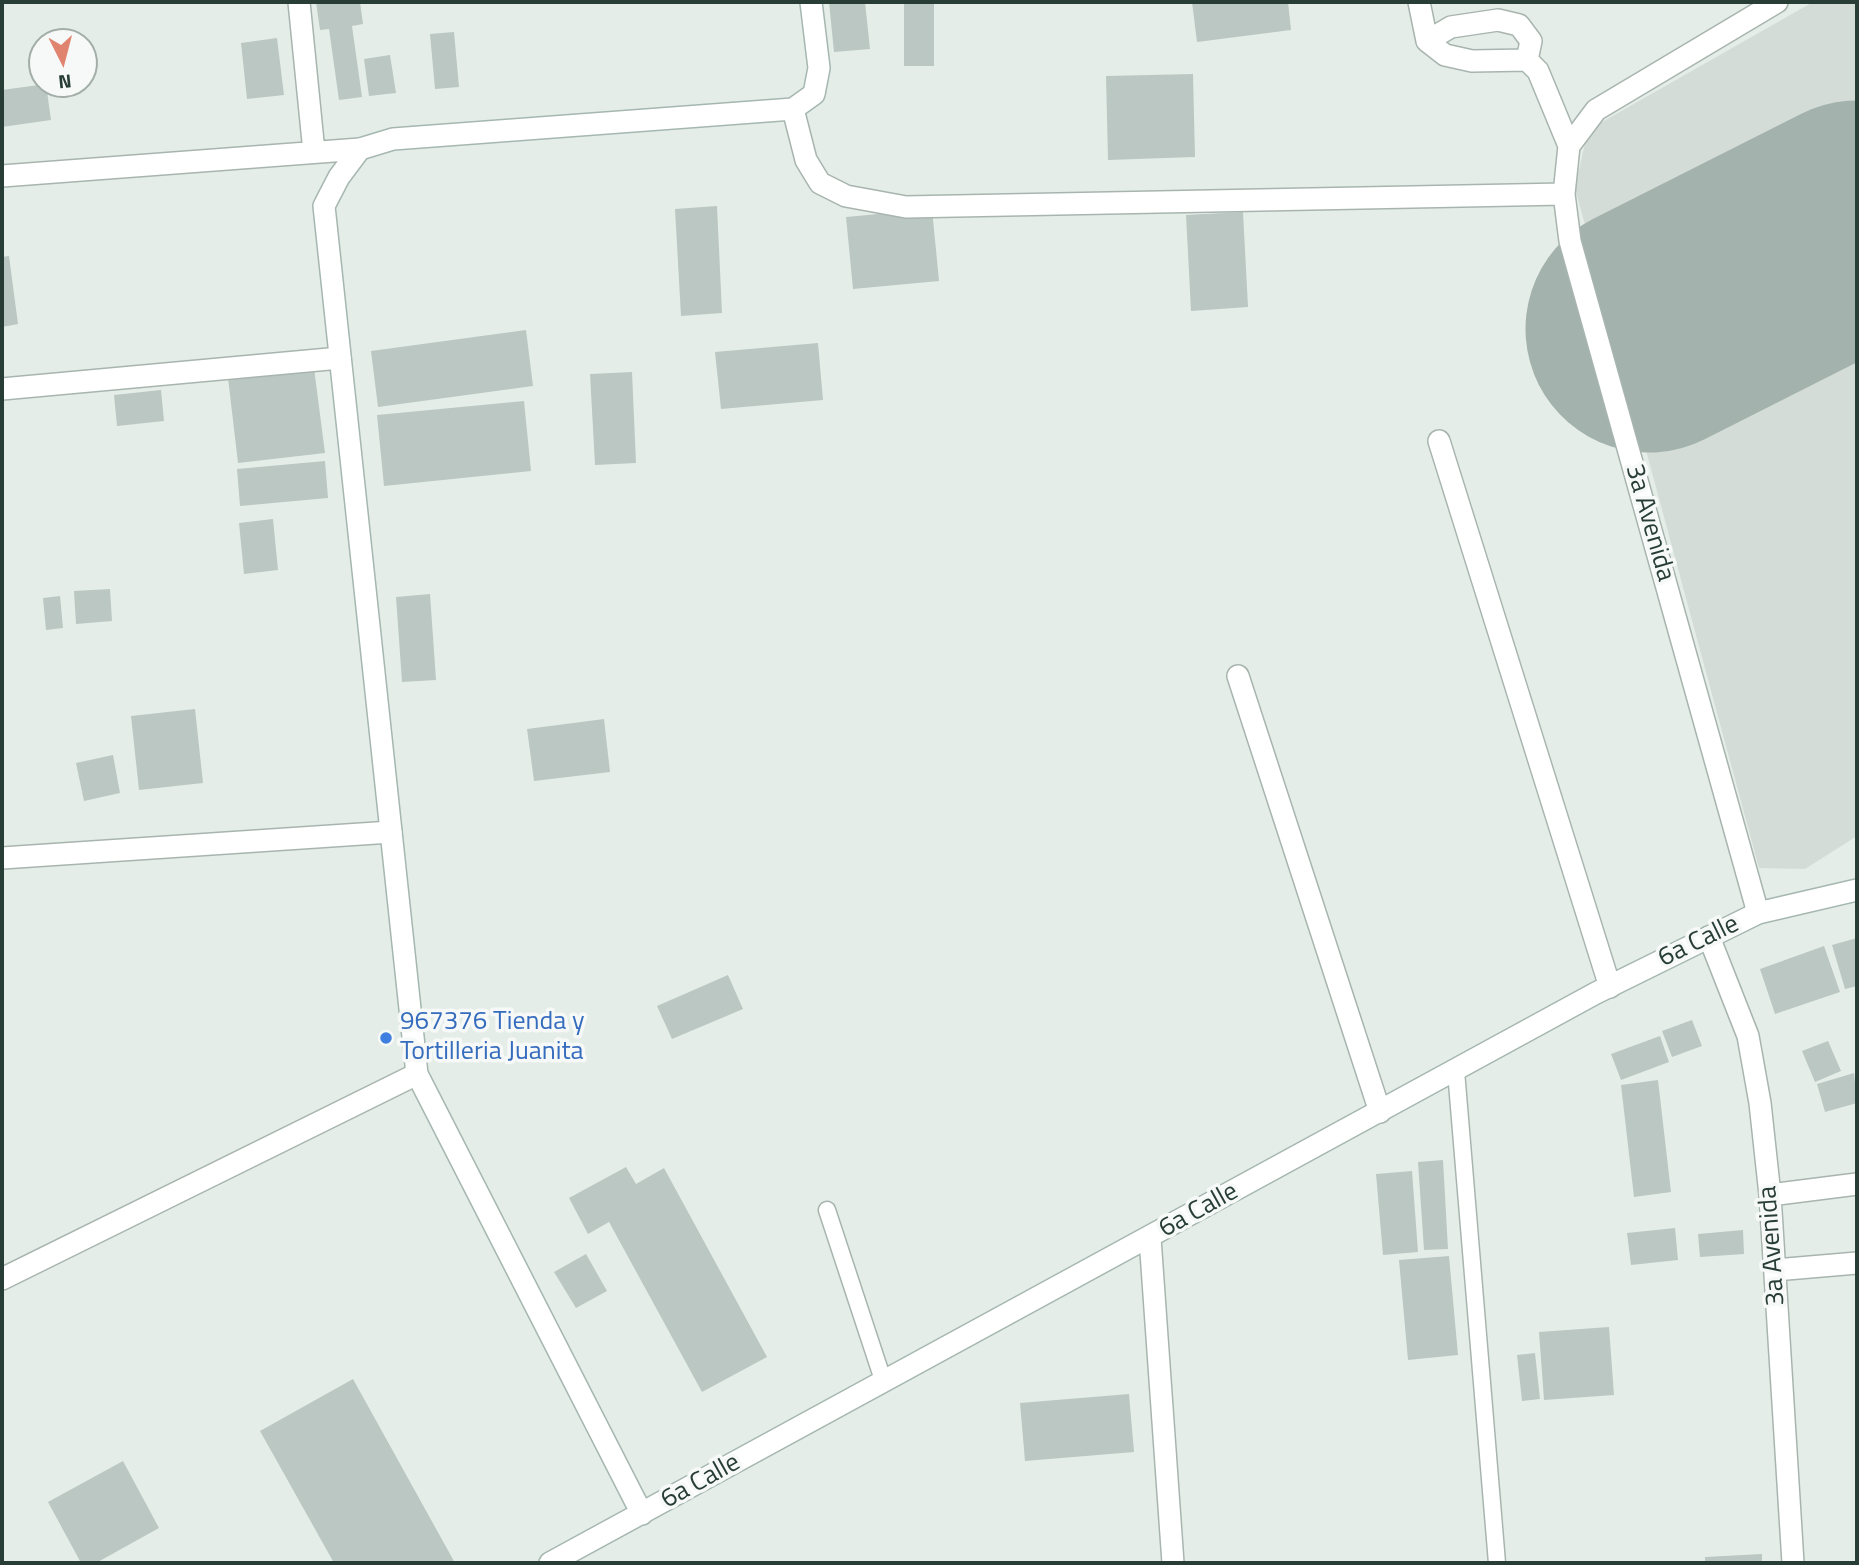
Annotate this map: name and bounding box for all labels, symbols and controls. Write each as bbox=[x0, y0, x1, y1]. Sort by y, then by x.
north arrow bbox=[28, 28, 98, 98]
text: N bbox=[57, 67, 73, 98]
street label: 3a Avenida bbox=[1617, 461, 1681, 585]
street label: 6a Calle bbox=[1654, 909, 1744, 975]
place label: 967376 Tienda y Tortilleria Juanita bbox=[400, 1007, 585, 1068]
marker: 967376 Tienda y Tortilleria Juanita bbox=[378, 1030, 394, 1046]
street label: 6a Calle bbox=[1154, 1177, 1244, 1245]
street label: 3a Avenida bbox=[1753, 1185, 1793, 1307]
street label: 6a Calle bbox=[656, 1448, 746, 1516]

